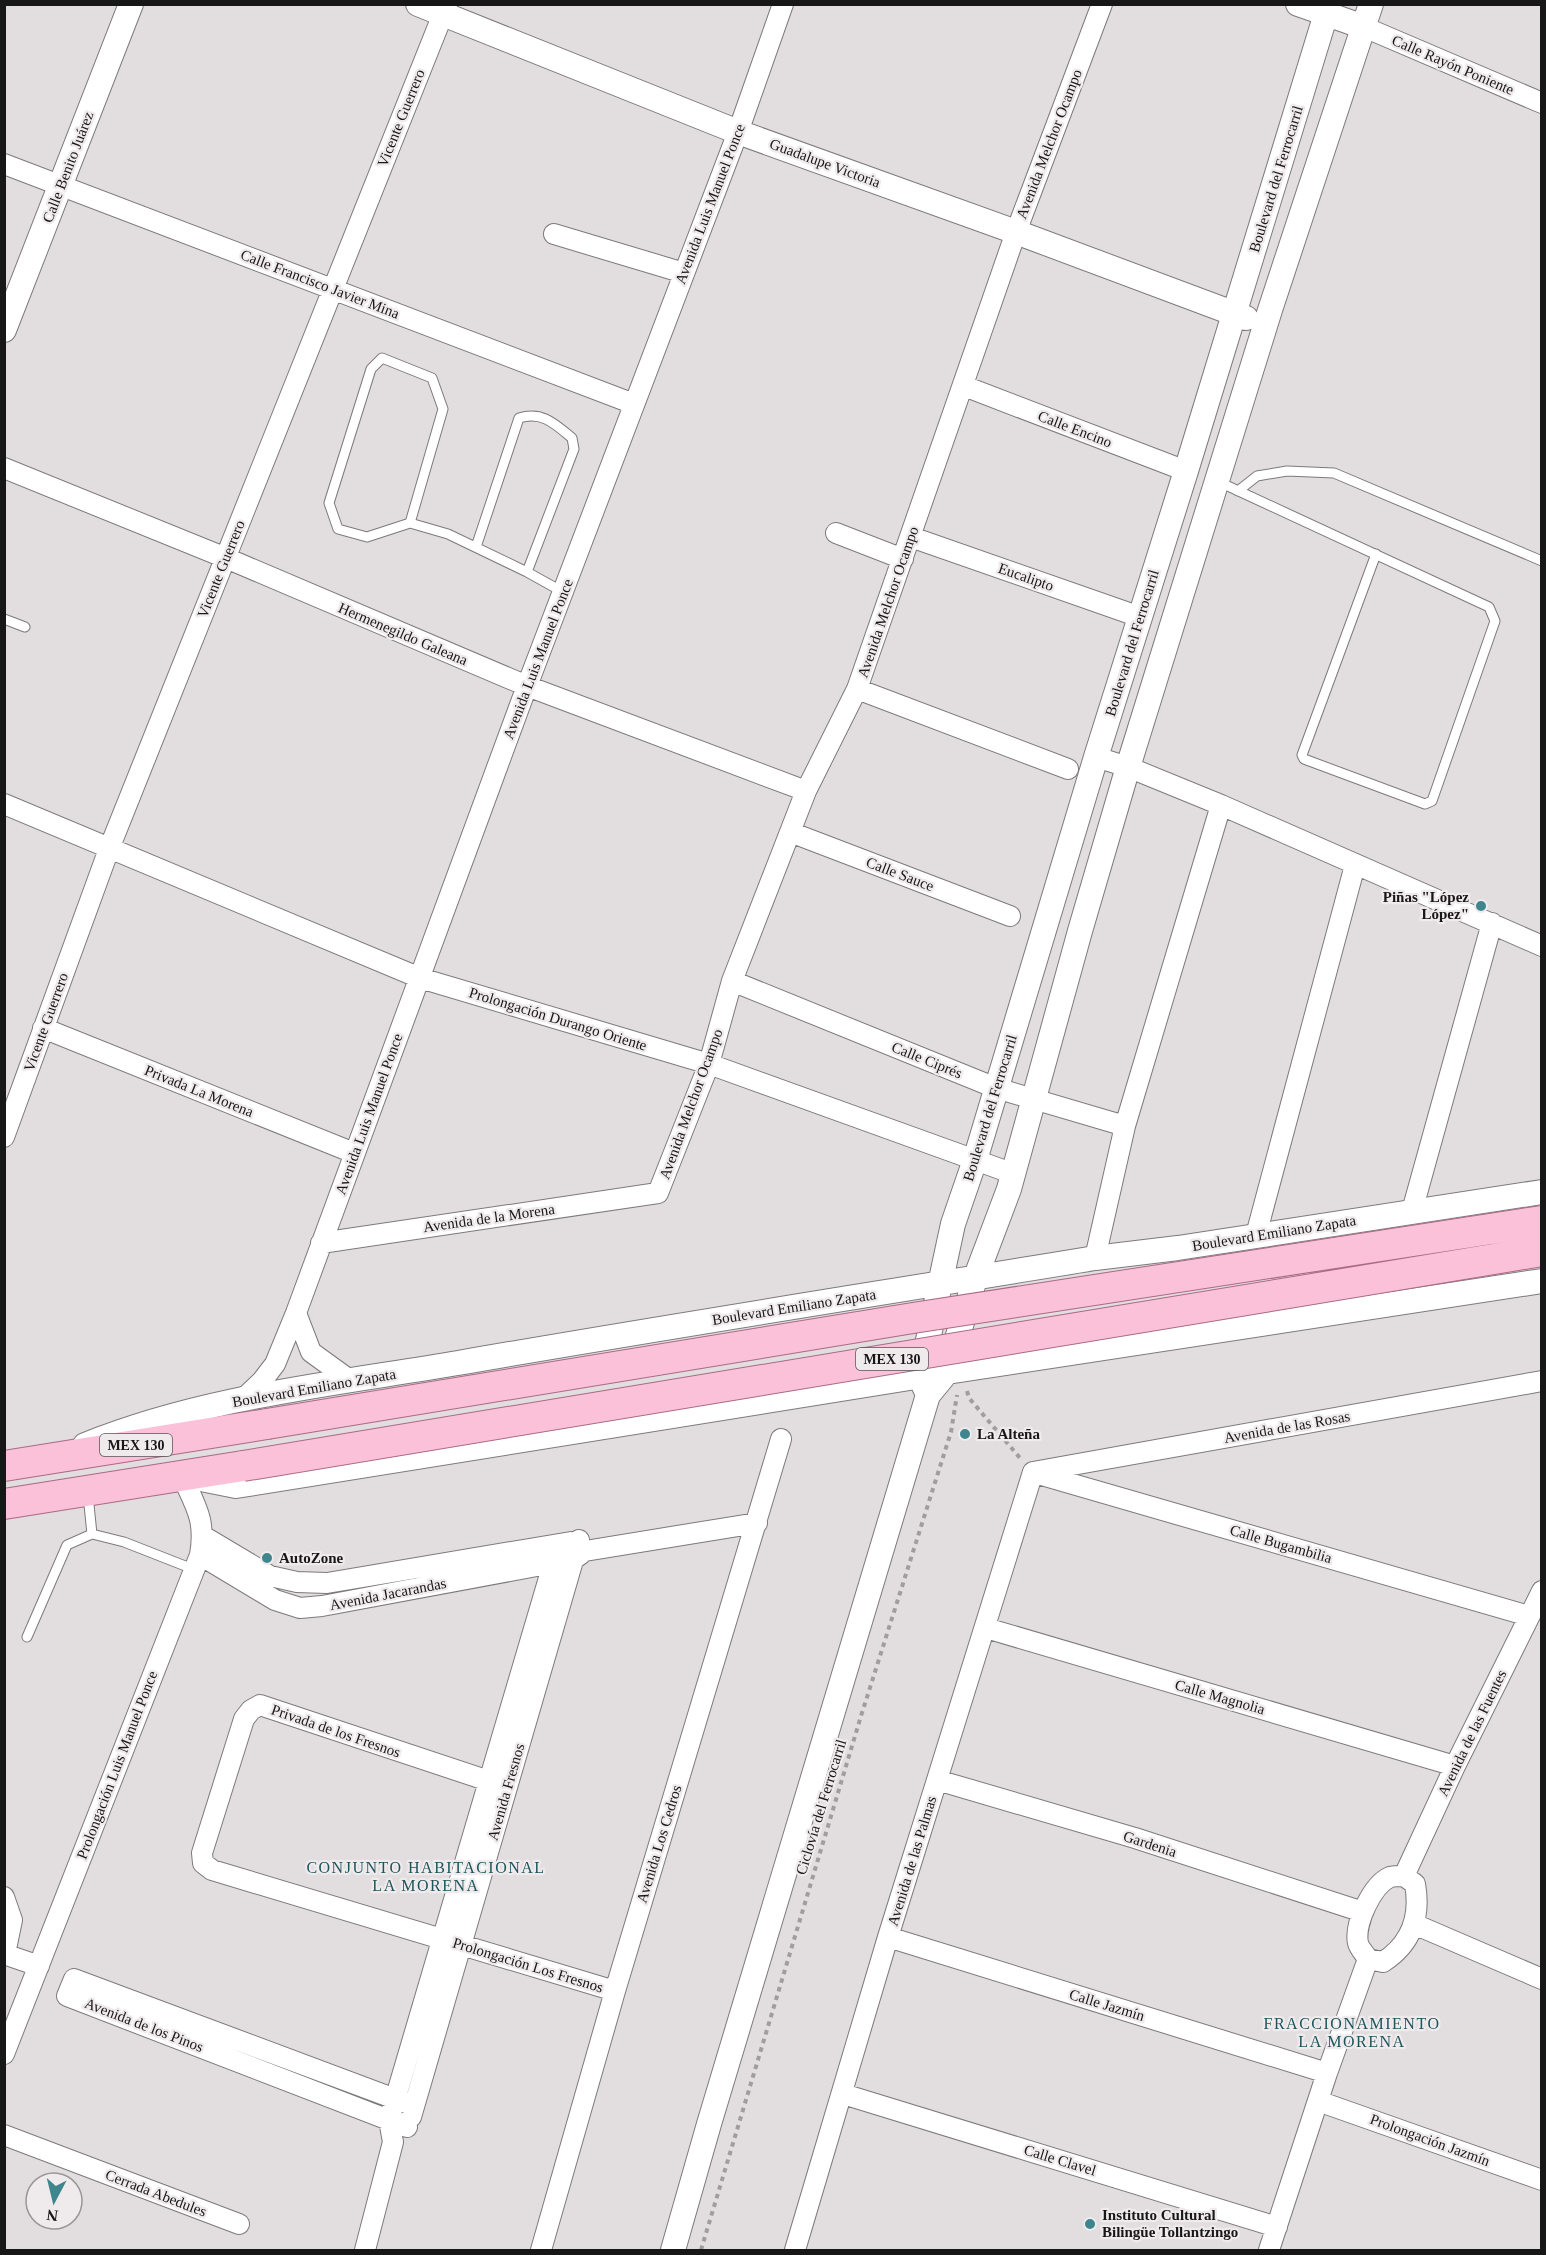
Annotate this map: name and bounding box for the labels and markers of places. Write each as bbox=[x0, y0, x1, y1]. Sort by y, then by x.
place label: Piñas "López López" bbox=[1383, 889, 1469, 922]
marker: Piñas "López López" bbox=[1474, 899, 1488, 913]
place label: La Alteña bbox=[977, 1426, 1040, 1442]
marker: La Alteña bbox=[958, 1427, 972, 1441]
place label: AutoZone bbox=[279, 1550, 344, 1566]
marker: AutoZone bbox=[260, 1551, 274, 1565]
place label: Instituto Cultural Bilingüe Tollantzingo bbox=[1102, 2207, 1238, 2240]
marker: Instituto Cultural Bilingüe Tollantzingo bbox=[1083, 2217, 1097, 2231]

